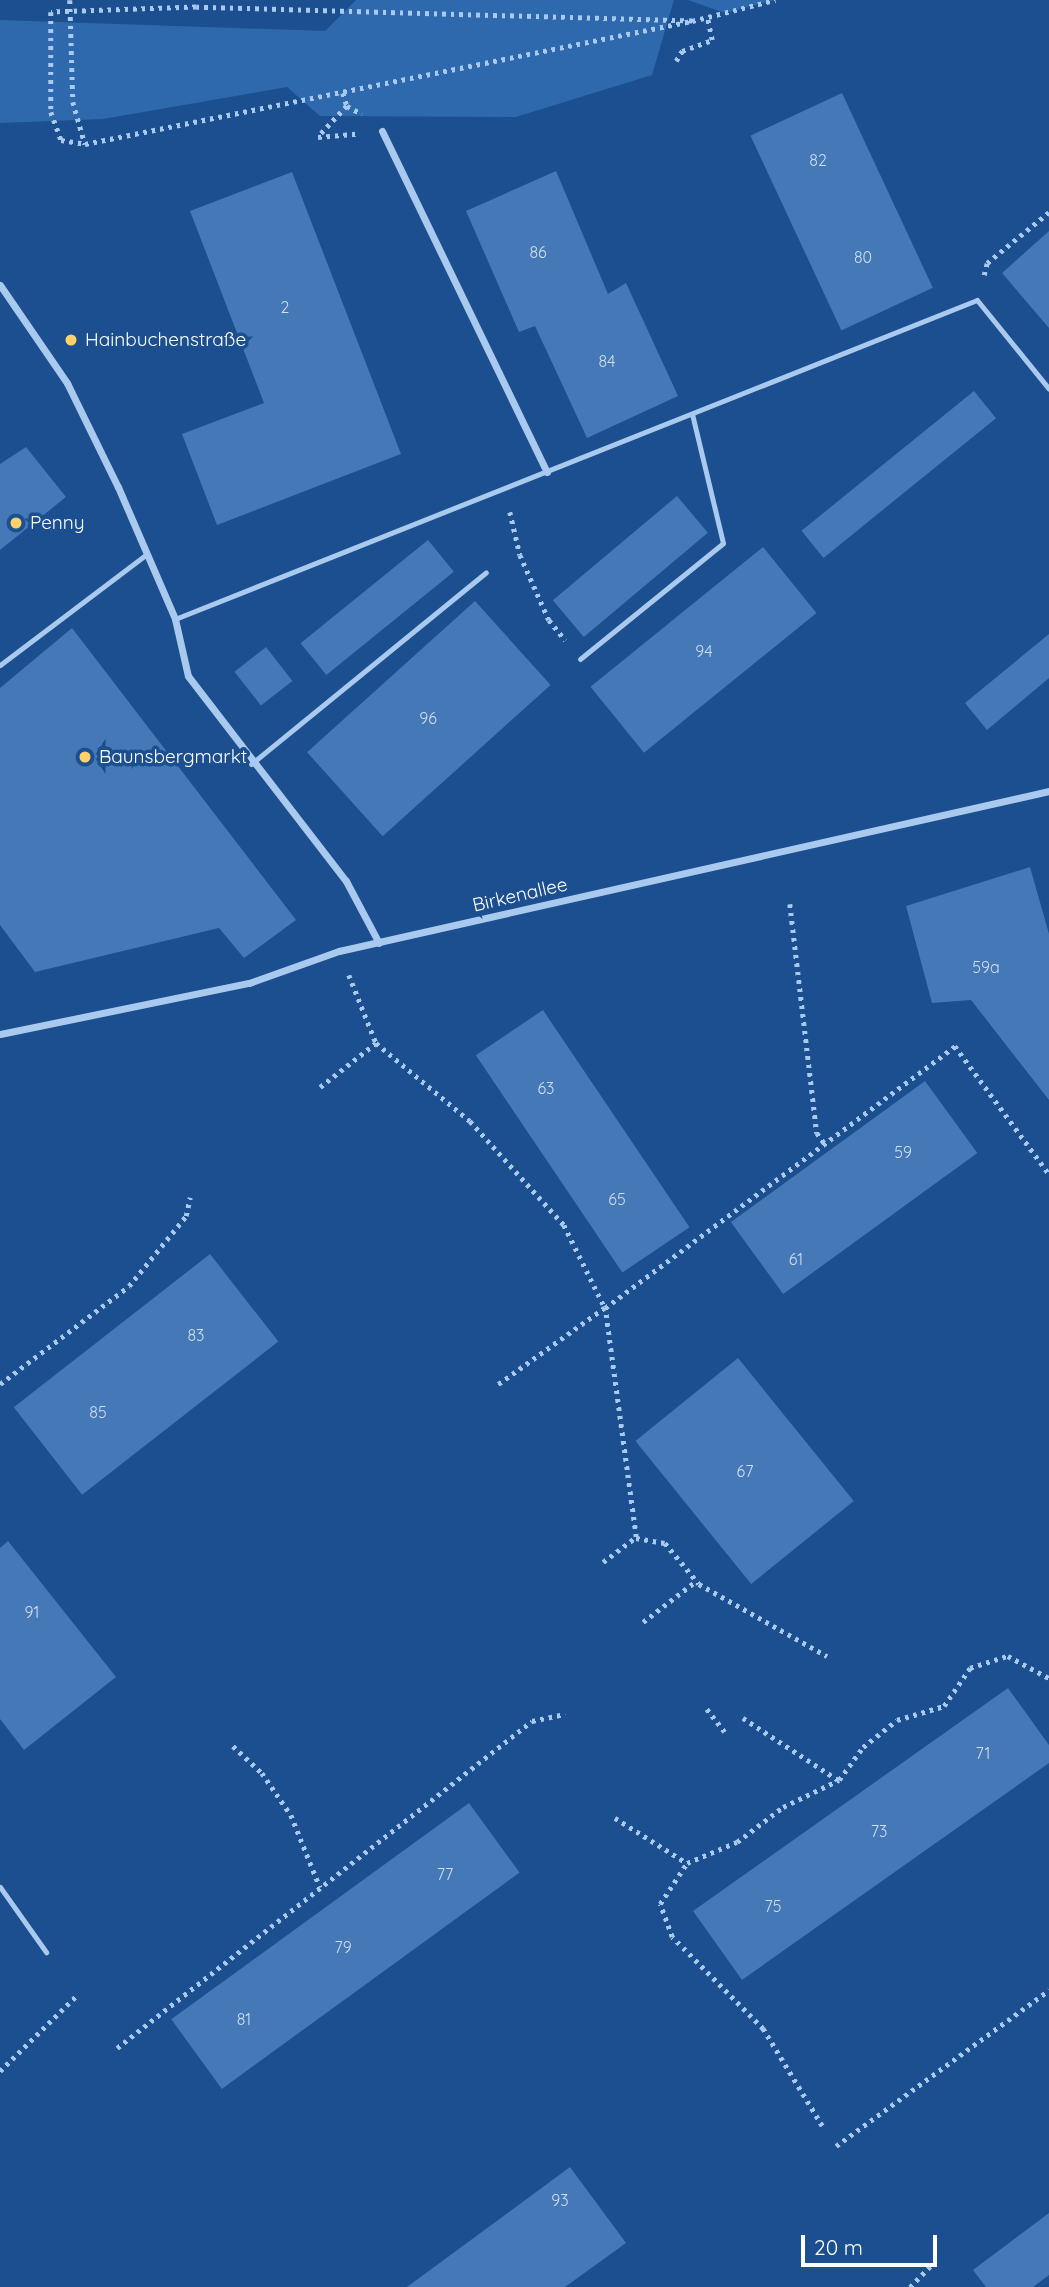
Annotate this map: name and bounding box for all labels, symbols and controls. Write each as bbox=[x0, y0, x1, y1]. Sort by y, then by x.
house number: 82 bbox=[809, 150, 827, 170]
house number: 86 bbox=[529, 242, 547, 262]
house number: 80 bbox=[854, 247, 872, 267]
house number: 2 bbox=[281, 297, 289, 317]
place label: Hainbuchenstraße bbox=[85, 329, 246, 351]
marker: Hainbuchenstraße bbox=[63, 332, 79, 348]
house number: 84 bbox=[598, 351, 616, 371]
place label: Penny bbox=[30, 512, 85, 534]
marker: Penny bbox=[8, 515, 24, 531]
house number: 94 bbox=[695, 641, 713, 661]
house number: 96 bbox=[419, 708, 437, 728]
place label: Baunsbergmarkt bbox=[99, 746, 247, 768]
marker: Baunsbergmarkt bbox=[77, 749, 93, 765]
street label: Birkenallee bbox=[470, 873, 570, 917]
house number: 59a bbox=[972, 957, 1000, 977]
house number: 63 bbox=[538, 1078, 554, 1098]
house number: 59 bbox=[894, 1142, 912, 1162]
house number: 65 bbox=[608, 1189, 626, 1209]
house number: 61 bbox=[789, 1249, 803, 1269]
house number: 83 bbox=[187, 1325, 205, 1345]
house number: 85 bbox=[89, 1402, 107, 1422]
house number: 67 bbox=[737, 1461, 753, 1481]
house number: 91 bbox=[25, 1602, 39, 1622]
house number: 71 bbox=[976, 1743, 990, 1763]
house number: 73 bbox=[871, 1821, 887, 1841]
house number: 77 bbox=[437, 1864, 453, 1884]
house number: 75 bbox=[765, 1896, 781, 1916]
house number: 79 bbox=[334, 1937, 352, 1957]
house number: 81 bbox=[237, 2009, 251, 2029]
house number: 93 bbox=[551, 2190, 569, 2210]
scale bar bbox=[804, 2220, 940, 2264]
text: 20 m bbox=[814, 2234, 863, 2260]

